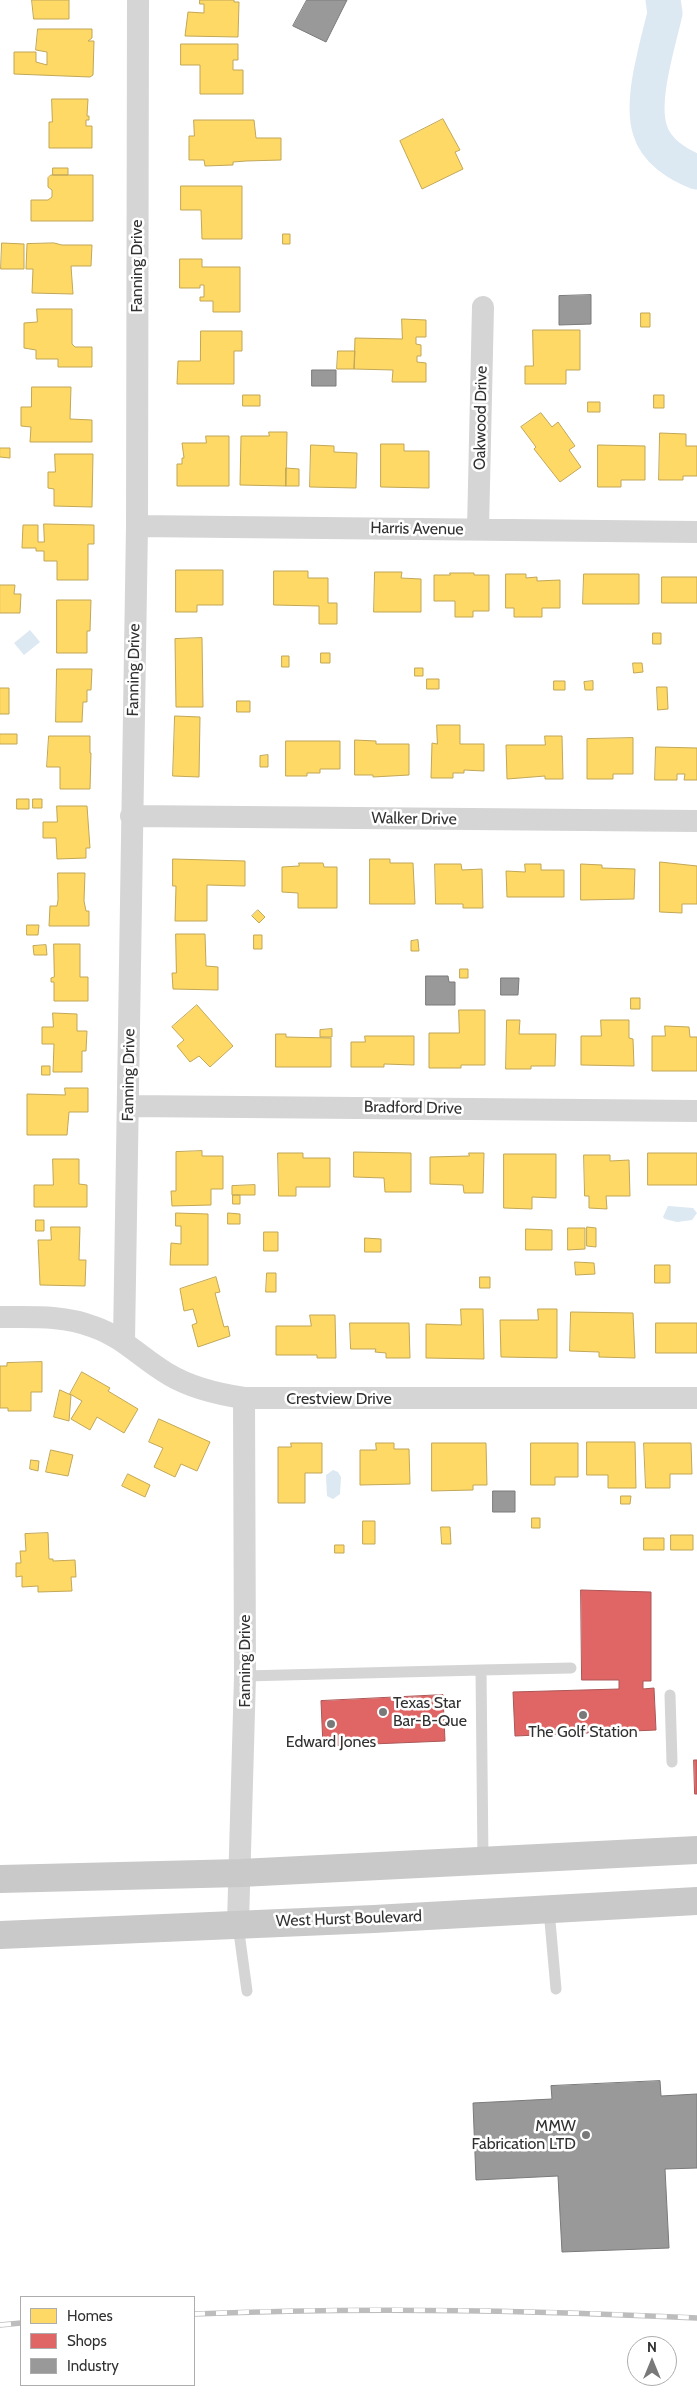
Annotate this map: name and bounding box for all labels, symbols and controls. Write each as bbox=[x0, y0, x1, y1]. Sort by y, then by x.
street label: Fanning Drive bbox=[127, 220, 147, 312]
street label: Oakwood Drive bbox=[470, 366, 492, 470]
street label: Harris Avenue bbox=[370, 519, 464, 539]
street label: Fanning Drive bbox=[124, 623, 144, 717]
street label: Walker Drive bbox=[371, 809, 457, 829]
street label: Fanning Drive bbox=[119, 1028, 139, 1122]
street label: Bradford Drive bbox=[364, 1098, 462, 1118]
street label: Crestview Drive bbox=[286, 1389, 392, 1409]
street label: Fanning Drive bbox=[235, 1615, 255, 1707]
place label: Texas Star Bar-B-Que bbox=[393, 1693, 467, 1731]
marker: Texas Star Bar-B-Que bbox=[377, 1706, 389, 1718]
marker: The Golf Station bbox=[577, 1709, 589, 1721]
marker: Edward Jones bbox=[325, 1718, 337, 1730]
place label: The Golf Station bbox=[528, 1722, 638, 1742]
place label: Edward Jones bbox=[286, 1732, 376, 1752]
street label: West Hurst Boulevard bbox=[276, 1907, 422, 1931]
place label: MMW Fabrication LTD bbox=[472, 2116, 576, 2154]
marker: MMW Fabrication LTD bbox=[580, 2129, 592, 2141]
legend bbox=[20, 2296, 195, 2386]
text: Homes bbox=[67, 2307, 113, 2325]
text: Shops bbox=[67, 2332, 107, 2350]
north arrow bbox=[627, 2336, 677, 2386]
text: N bbox=[647, 2338, 657, 2356]
text: Industry bbox=[67, 2357, 119, 2375]

